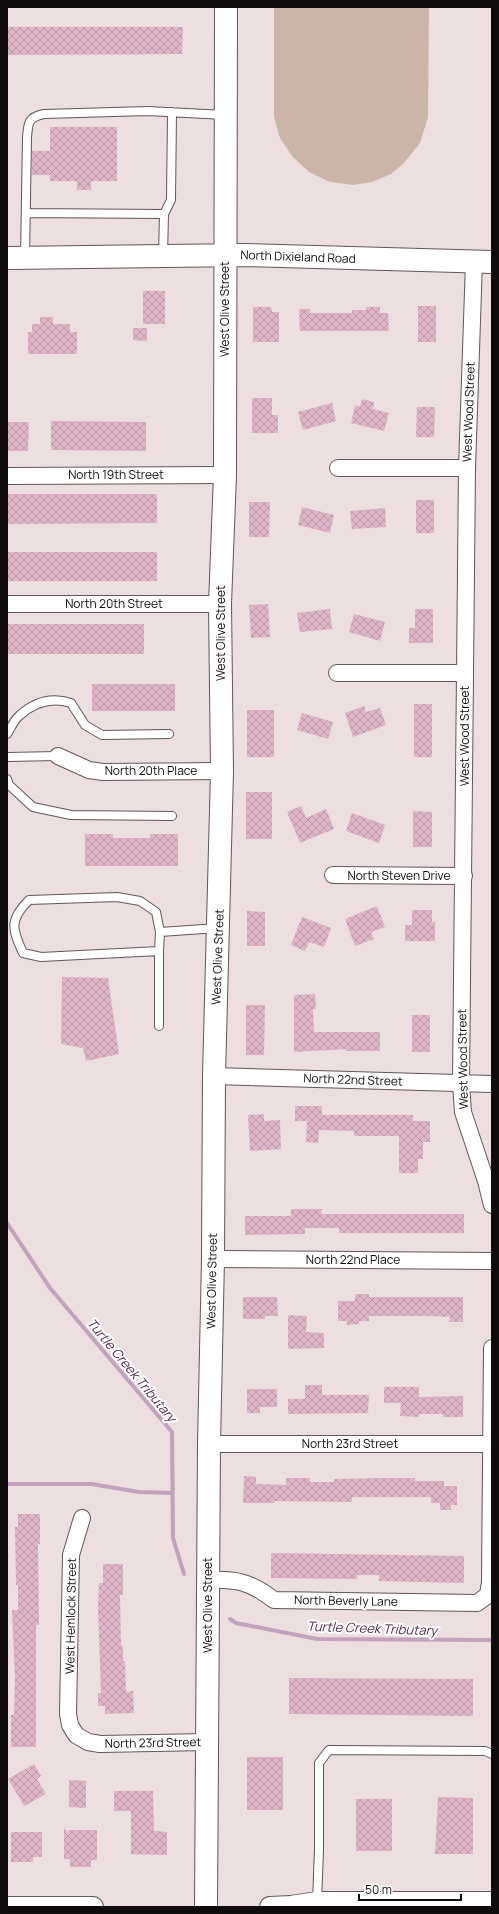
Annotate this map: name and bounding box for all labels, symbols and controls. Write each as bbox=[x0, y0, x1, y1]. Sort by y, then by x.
street label: North Dixieland Road bbox=[240, 246, 356, 267]
street label: West Olive Street bbox=[216, 261, 233, 357]
street label: West Wood Street bbox=[458, 361, 479, 462]
street label: North 19th Street bbox=[68, 466, 164, 483]
street label: West Olive Street bbox=[212, 585, 229, 681]
street label: North 20th Street bbox=[65, 595, 163, 612]
street label: West Wood Street bbox=[456, 686, 473, 786]
street label: North 20th Place bbox=[105, 762, 197, 779]
street label: North Steven Drive bbox=[348, 867, 451, 884]
street label: West Olive Street bbox=[207, 909, 228, 1005]
street label: West Wood Street bbox=[453, 1008, 472, 1109]
street label: North 22nd Street bbox=[303, 1069, 403, 1090]
street label: West Olive Street bbox=[202, 1233, 221, 1329]
street label: North 22nd Place bbox=[306, 1251, 400, 1268]
water label: Turtle Creek Tributary bbox=[83, 1314, 182, 1427]
street label: North 23rd Street bbox=[302, 1435, 398, 1452]
street label: West Hemlock Street bbox=[61, 1557, 80, 1674]
street label: West Olive Street bbox=[199, 1557, 216, 1653]
street label: North Beverly Lane bbox=[294, 1591, 398, 1610]
water label: Turtle Creek Tributary bbox=[307, 1617, 440, 1639]
street label: North 23rd Street bbox=[105, 1733, 202, 1752]
scale bar bbox=[359, 1876, 461, 1902]
text: 50 m bbox=[365, 1881, 392, 1898]

